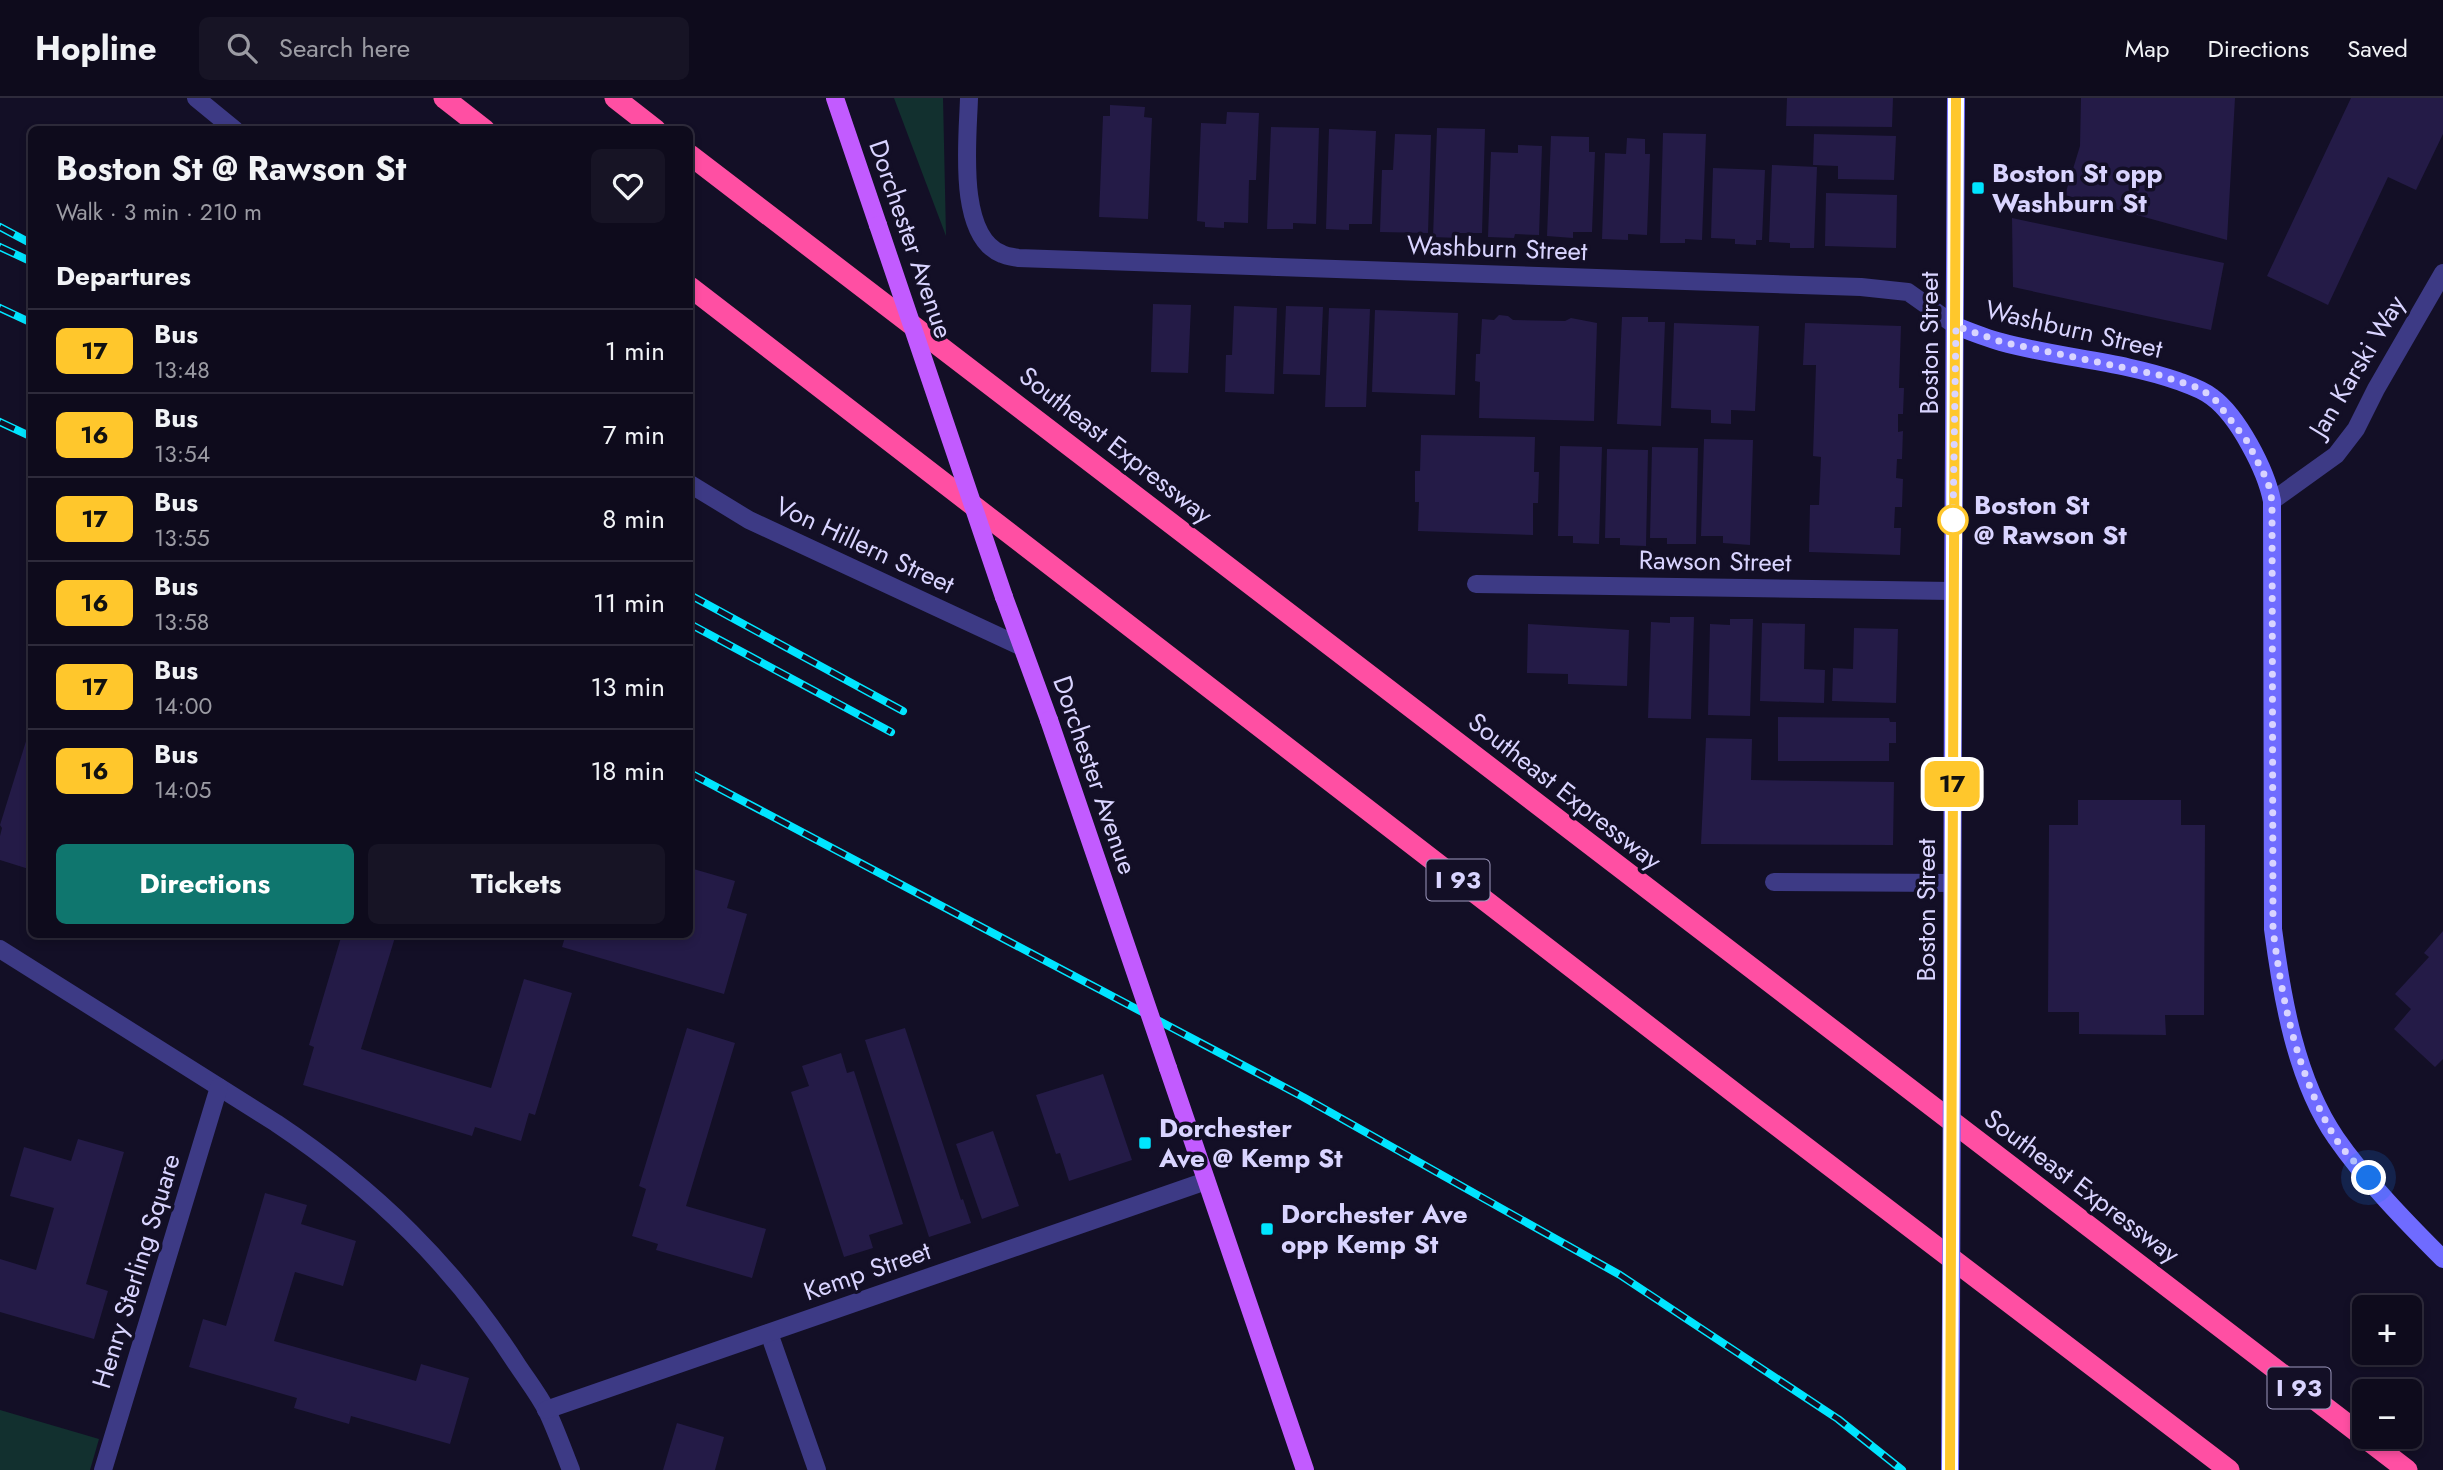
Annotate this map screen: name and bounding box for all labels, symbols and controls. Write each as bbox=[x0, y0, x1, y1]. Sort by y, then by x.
search box bbox=[199, 17, 689, 80]
text: Hopline bbox=[35, 25, 157, 72]
icon: search bbox=[223, 29, 261, 67]
text: Search here bbox=[279, 29, 410, 67]
text: Map bbox=[2125, 31, 2170, 66]
text: Directions bbox=[2208, 31, 2309, 66]
text: Saved bbox=[2347, 31, 2408, 66]
street label: Dorchester Avenue bbox=[859, 135, 963, 343]
text: Boston St @ Rawson St bbox=[56, 145, 406, 192]
button: heart bbox=[591, 149, 665, 223]
place label: Boston St opp Washburn St bbox=[1992, 154, 2163, 222]
marker: Boston St opp Washburn St bbox=[1970, 180, 1986, 196]
text: Walk · 3 min · 210 m bbox=[56, 195, 262, 229]
street label: Washburn Street bbox=[1406, 226, 1589, 270]
text: Departures bbox=[56, 257, 191, 295]
street label: Boston Street bbox=[1910, 271, 1948, 415]
street label: Jan Karski Way bbox=[2298, 287, 2415, 447]
street label: Washburn Street bbox=[1982, 290, 2167, 368]
text: Bus bbox=[154, 315, 198, 353]
text: 1 min bbox=[605, 332, 665, 370]
text: 17 bbox=[81, 333, 108, 368]
text: 13:48 bbox=[154, 353, 210, 387]
street label: Southeast Expressway bbox=[1011, 357, 1221, 533]
text: Bus bbox=[154, 399, 198, 437]
text: 7 min bbox=[603, 416, 665, 454]
text: 16 bbox=[80, 417, 109, 452]
text: 13:54 bbox=[154, 437, 210, 471]
text: Bus bbox=[154, 483, 198, 521]
place label: Boston St @ Rawson St bbox=[1974, 486, 2128, 554]
street label: Von Hillern Street bbox=[769, 487, 962, 603]
text: 8 min bbox=[602, 500, 665, 538]
text: 17 bbox=[81, 501, 108, 536]
marker: Boston St @ Rawson St bbox=[1938, 505, 1968, 535]
text: 13:55 bbox=[154, 521, 210, 555]
street label: Rawson Street bbox=[1638, 541, 1792, 581]
text: Bus bbox=[154, 567, 198, 605]
text: 11 min bbox=[593, 584, 665, 622]
text: 16 bbox=[80, 585, 109, 620]
text: 13:58 bbox=[154, 605, 209, 639]
text: Bus bbox=[154, 651, 198, 689]
text: 13 min bbox=[591, 668, 665, 706]
text: 17 bbox=[81, 669, 108, 704]
street label: Dorchester Avenue bbox=[1043, 671, 1147, 879]
text: 14:00 bbox=[154, 689, 212, 723]
street label: Southeast Expressway bbox=[1460, 703, 1670, 879]
text: Bus bbox=[154, 735, 198, 773]
text: 18 min bbox=[591, 752, 665, 790]
text: 16 bbox=[80, 753, 109, 788]
line badge: 17 bbox=[1920, 761, 1983, 807]
text: 17 bbox=[1939, 766, 1965, 801]
text: 14:05 bbox=[154, 773, 211, 807]
street label: Boston Street bbox=[1907, 838, 1945, 982]
button: Directions bbox=[56, 844, 354, 924]
button: Tickets bbox=[368, 844, 665, 924]
road number: I 93 bbox=[1426, 860, 1490, 900]
street label: Southeast Expressway bbox=[1976, 1100, 2188, 1273]
place label: Dorchester Ave @ Kemp St bbox=[1158, 1109, 1343, 1177]
marker: Dorchester Ave @ Kemp St bbox=[1137, 1135, 1153, 1151]
street label: Henry Sterling Square bbox=[82, 1149, 190, 1393]
your location bbox=[2351, 1160, 2386, 1195]
place label: Dorchester Ave opp Kemp St bbox=[1281, 1195, 1468, 1263]
marker: Dorchester Ave opp Kemp St bbox=[1259, 1221, 1275, 1237]
street label: Kemp Street bbox=[798, 1231, 936, 1310]
map controls bbox=[2352, 1295, 2422, 1449]
button: + bbox=[2352, 1295, 2422, 1365]
road number: I 93 bbox=[2268, 1368, 2330, 1408]
button: − bbox=[2352, 1379, 2422, 1449]

